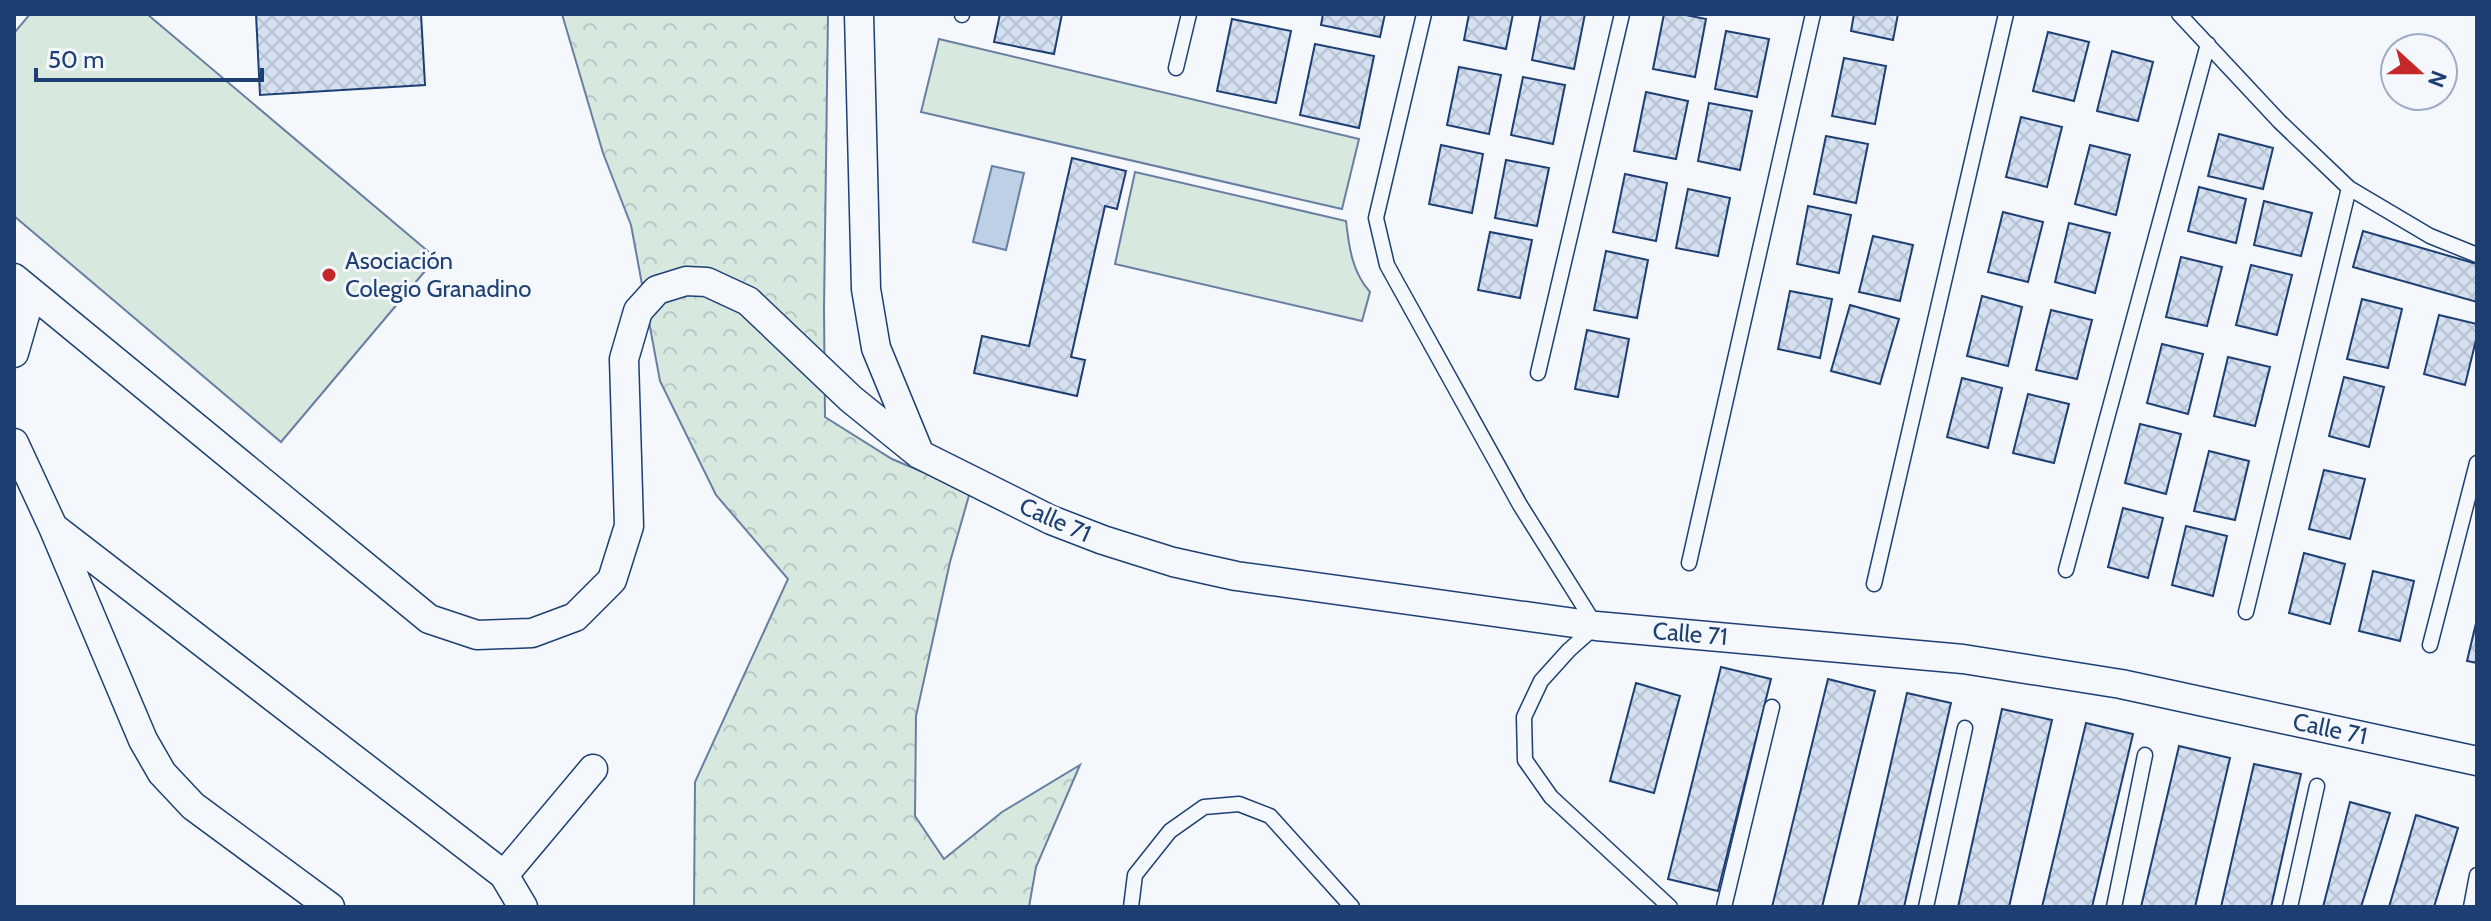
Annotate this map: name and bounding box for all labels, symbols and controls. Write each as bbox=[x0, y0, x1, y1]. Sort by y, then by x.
scale bar bbox=[36, 32, 262, 82]
north arrow bbox=[2379, 32, 2459, 112]
text: 50 m bbox=[48, 45, 104, 74]
text: N bbox=[2422, 67, 2453, 91]
place label: Asociación Colegio Granadino bbox=[345, 246, 531, 303]
marker: Asociación Colegio Granadino bbox=[320, 266, 338, 284]
street label: Calle 71 bbox=[1015, 491, 1095, 548]
street label: Calle 71 bbox=[1651, 616, 1729, 651]
street label: Calle 71 bbox=[2290, 707, 2370, 751]

